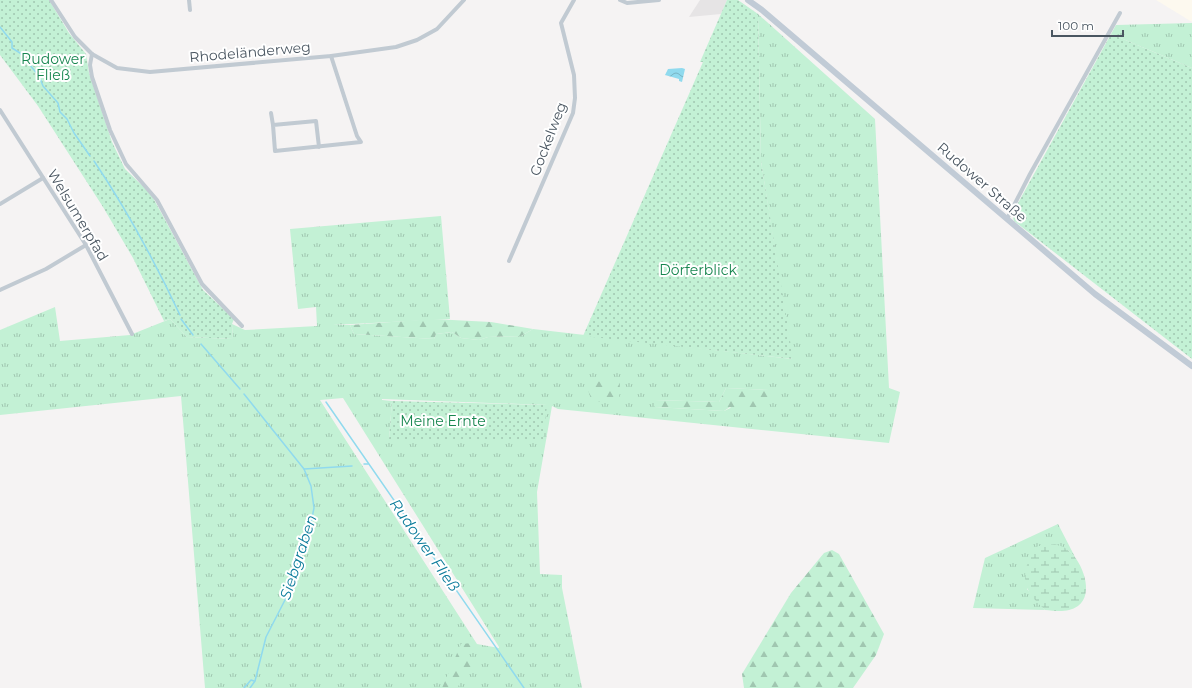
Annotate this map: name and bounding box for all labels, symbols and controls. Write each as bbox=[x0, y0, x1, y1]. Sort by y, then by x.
scale bar bbox=[1052, 12, 1123, 38]
text: 100 m bbox=[1058, 18, 1094, 33]
street label: Rhodeländerweg bbox=[189, 38, 311, 66]
park label: Rudower Fließ bbox=[21, 50, 85, 84]
street label: Gockelweg bbox=[526, 99, 570, 179]
street label: Rudower Straße bbox=[934, 138, 1030, 226]
street label: Welsumerpfad bbox=[44, 166, 112, 264]
park label: Dörferblick bbox=[659, 261, 737, 279]
park label: Meine Ernte bbox=[400, 412, 486, 430]
water label: Rudower Fließ bbox=[386, 495, 464, 595]
water label: Siebgraben bbox=[275, 512, 321, 602]

